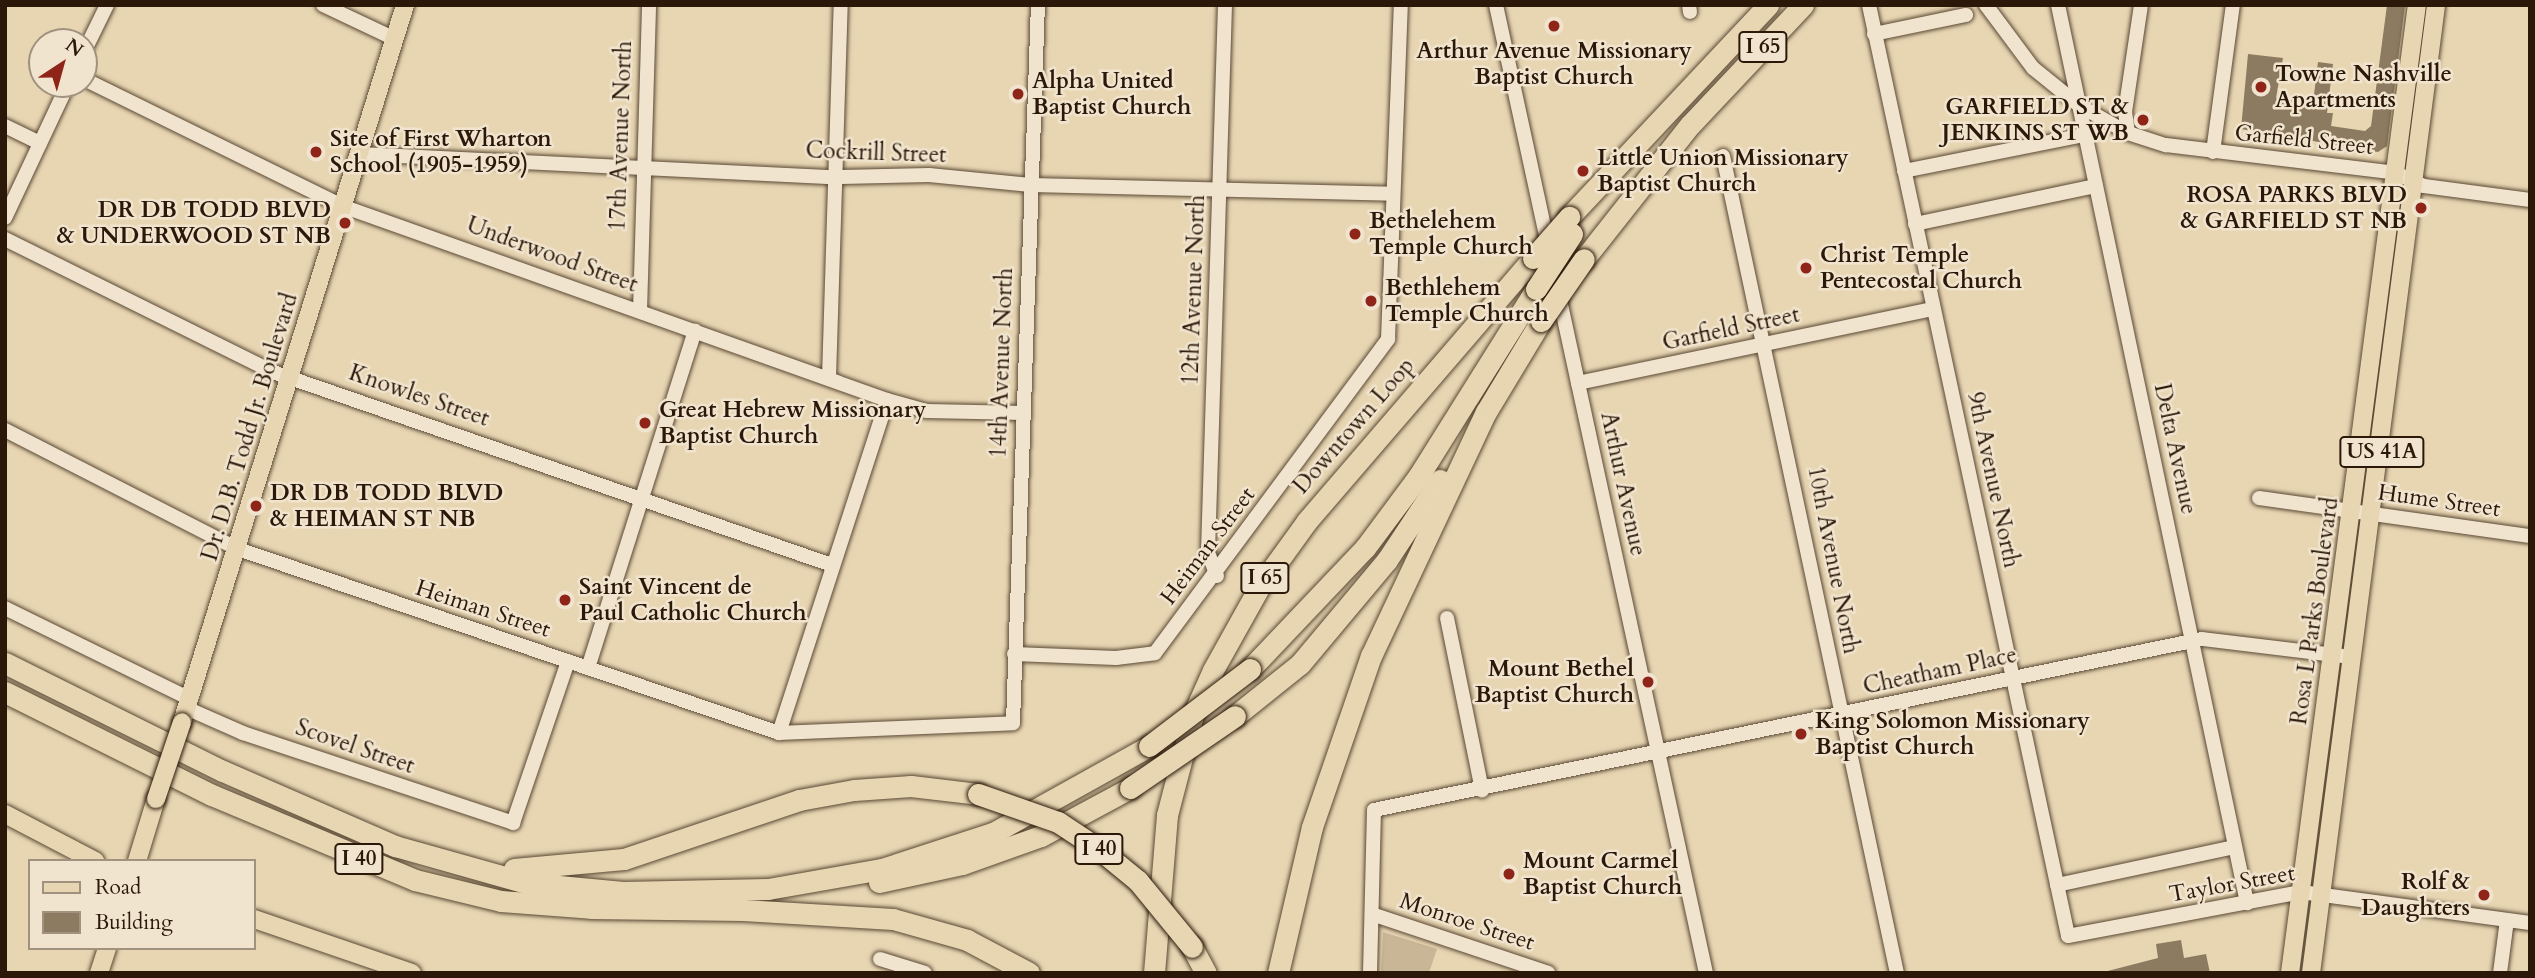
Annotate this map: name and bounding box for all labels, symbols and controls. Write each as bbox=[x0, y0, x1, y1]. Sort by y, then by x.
marker: Arthur Avenue Missionary Baptist Church bbox=[1546, 18, 1562, 34]
north arrow bbox=[28, 28, 98, 98]
road number: I 65 bbox=[1737, 30, 1789, 64]
text: N bbox=[60, 32, 88, 63]
place label: Arthur Avenue Missionary Baptist Church bbox=[1416, 37, 1692, 91]
street label: 17th Avenue North bbox=[604, 40, 638, 232]
place label: Towne Nashville Apartments bbox=[2275, 60, 2452, 114]
place label: Alpha United Baptist Church bbox=[1032, 67, 1191, 121]
marker: Towne Nashville Apartments bbox=[2253, 79, 2269, 95]
marker: Alpha United Baptist Church bbox=[1010, 86, 1026, 102]
place label: GARFIELD ST & JENKINS ST WB bbox=[1941, 93, 2129, 147]
marker: GARFIELD ST & JENKINS ST WB bbox=[2135, 112, 2151, 128]
street label: Garfield Street bbox=[2233, 119, 2375, 161]
place label: Site of First Wharton School (1905-1959) bbox=[330, 125, 552, 179]
street label: Cockrill Street bbox=[805, 137, 947, 169]
marker: Site of First Wharton School (1905-1959) bbox=[308, 144, 324, 160]
place label: Little Union Missionary Baptist Church bbox=[1597, 144, 1849, 198]
marker: Little Union Missionary Baptist Church bbox=[1575, 163, 1591, 179]
place label: ROSA PARKS BLVD & GARFIELD ST NB bbox=[2180, 181, 2407, 235]
street label: 12th Avenue North bbox=[1177, 194, 1211, 386]
place label: DR DB TODD BLVD & UNDERWOOD ST NB bbox=[57, 196, 331, 250]
marker: ROSA PARKS BLVD & GARFIELD ST NB bbox=[2413, 200, 2429, 216]
place label: Bethelehem Temple Church bbox=[1369, 207, 1533, 261]
street label: Underwood Street bbox=[463, 211, 641, 299]
marker: DR DB TODD BLVD & UNDERWOOD ST NB bbox=[337, 215, 353, 231]
marker: Bethelehem Temple Church bbox=[1347, 226, 1363, 242]
place label: Christ Temple Pentecostal Church bbox=[1820, 241, 2022, 295]
marker: Christ Temple Pentecostal Church bbox=[1798, 260, 1814, 276]
street label: 14th Avenue North bbox=[985, 267, 1019, 459]
place label: Bethlehem Temple Church bbox=[1385, 274, 1549, 328]
street label: Dr. D.B. Todd Jr. Boulevard bbox=[196, 290, 304, 564]
marker: Bethlehem Temple Church bbox=[1363, 293, 1379, 309]
street label: Garfield Street bbox=[1660, 301, 1802, 357]
street label: Downtown Loop bbox=[1287, 352, 1421, 500]
street label: Knowles Street bbox=[345, 359, 493, 433]
street label: Delta Avenue bbox=[2148, 381, 2202, 517]
street label: 9th Avenue North bbox=[1961, 390, 2025, 570]
place label: Great Hebrew Missionary Baptist Church bbox=[659, 396, 926, 450]
street label: Arthur Avenue bbox=[1594, 410, 1652, 558]
marker: Great Hebrew Missionary Baptist Church bbox=[637, 415, 653, 431]
road number: US 41A bbox=[2338, 434, 2426, 470]
street label: 10th Avenue North bbox=[1801, 464, 1865, 656]
place label: DR DB TODD BLVD & HEIMAN ST NB bbox=[270, 479, 503, 533]
street label: Hume Street bbox=[2376, 479, 2502, 523]
street label: Heiman Street bbox=[1155, 482, 1261, 610]
street label: Rosa L Parks Boulevard bbox=[2285, 495, 2345, 727]
marker: DR DB TODD BLVD & HEIMAN ST NB bbox=[248, 498, 264, 514]
road number: I 65 bbox=[1239, 560, 1291, 596]
place label: Saint Vincent de Paul Catholic Church bbox=[579, 573, 806, 627]
street label: Heiman Street bbox=[412, 574, 554, 644]
marker: Saint Vincent de Paul Catholic Church bbox=[557, 592, 573, 608]
street label: Cheatham Place bbox=[1861, 641, 2019, 701]
place label: Mount Bethel Baptist Church bbox=[1475, 655, 1634, 709]
marker: Mount Bethel Baptist Church bbox=[1640, 674, 1656, 690]
place label: King Solomon Missionary Baptist Church bbox=[1815, 707, 2090, 761]
street label: Scovel Street bbox=[292, 714, 418, 780]
marker: King Solomon Missionary Baptist Church bbox=[1793, 726, 1809, 742]
road number: I 40 bbox=[1073, 832, 1125, 866]
road number: I 40 bbox=[333, 842, 385, 876]
place label: Mount Carmel Baptist Church bbox=[1523, 847, 1682, 901]
legend bbox=[28, 859, 256, 950]
street label: Taylor Street bbox=[2167, 859, 2297, 909]
marker: Mount Carmel Baptist Church bbox=[1501, 866, 1517, 882]
place label: Rolf & Daughters bbox=[2361, 868, 2470, 922]
text: Road bbox=[95, 873, 141, 902]
street label: Monroe Street bbox=[1396, 887, 1538, 957]
marker: Rolf & Daughters bbox=[2476, 887, 2492, 903]
text: Building bbox=[95, 908, 173, 937]

